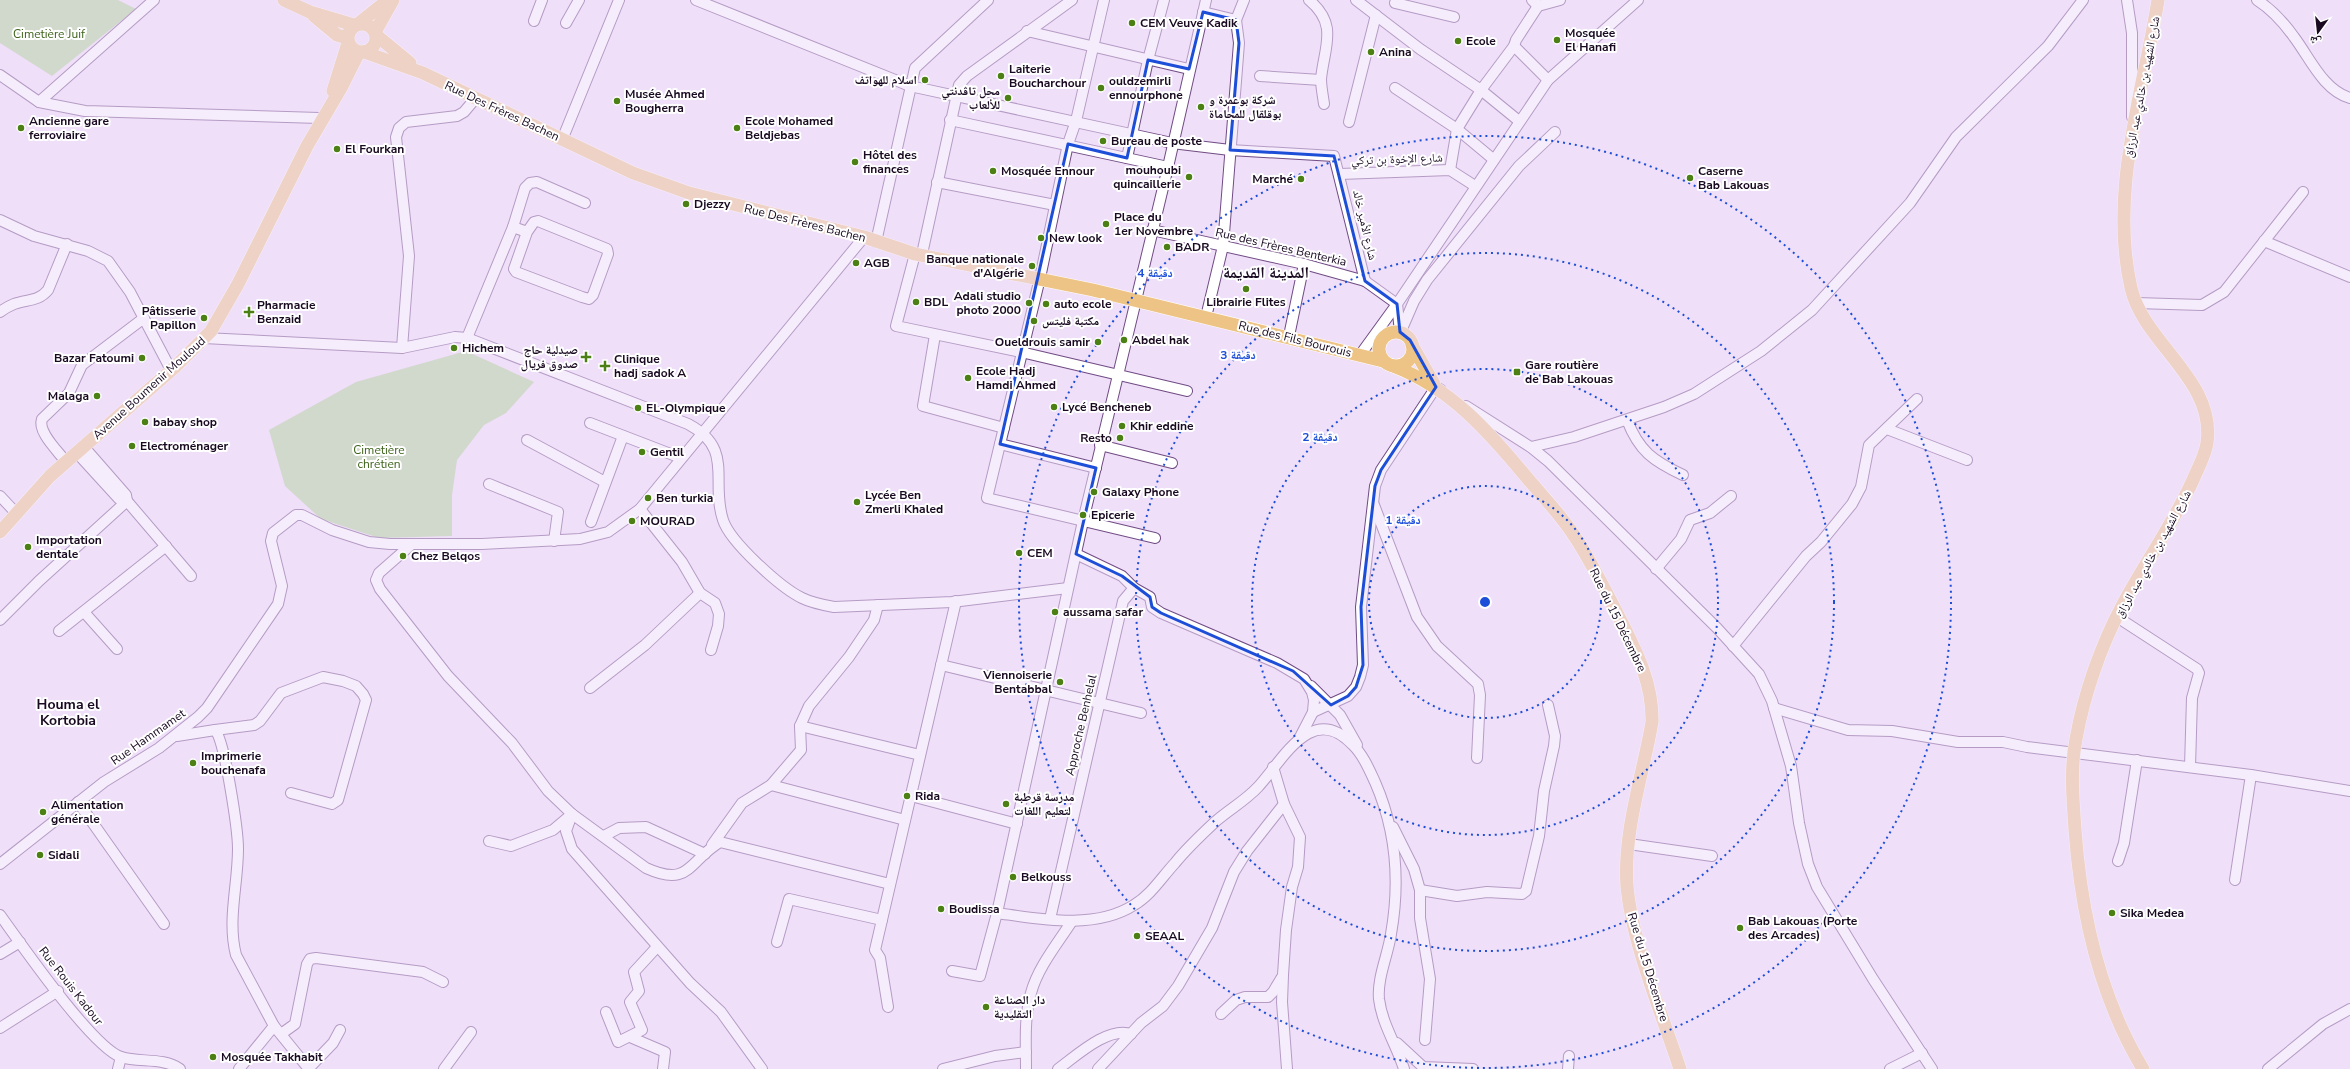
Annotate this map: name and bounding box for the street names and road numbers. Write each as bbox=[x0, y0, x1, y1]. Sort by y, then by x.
street label: شارع الشهيد بن خالدي عبد الرزاق bbox=[2120, 15, 2166, 159]
street label: Rue Des Frères Bachen bbox=[442, 77, 562, 145]
street label: شارع الإخوة بن تركي bbox=[1351, 149, 1443, 171]
street label: شارع الأمير خالد bbox=[1349, 188, 1381, 262]
street label: Rue Des Frères Bachen bbox=[742, 200, 868, 246]
street label: Rue des Frères Benterkia bbox=[1214, 224, 1348, 270]
street label: Rue des Fils Bourouis bbox=[1237, 317, 1353, 361]
street label: Avenue Boumenir Mouloud bbox=[89, 333, 209, 443]
street label: شارع الشهيد بن خالدي عبد الرزاق bbox=[2111, 487, 2197, 622]
street label: Rue du 15 Décembre bbox=[1586, 565, 1650, 675]
street label: Approche Benhelal bbox=[1062, 672, 1101, 777]
street label: Rue Hammamet bbox=[108, 705, 189, 769]
street label: Rue du 15 Décembre bbox=[1624, 910, 1672, 1024]
street label: Rue Rouis Kadour bbox=[35, 943, 107, 1029]

